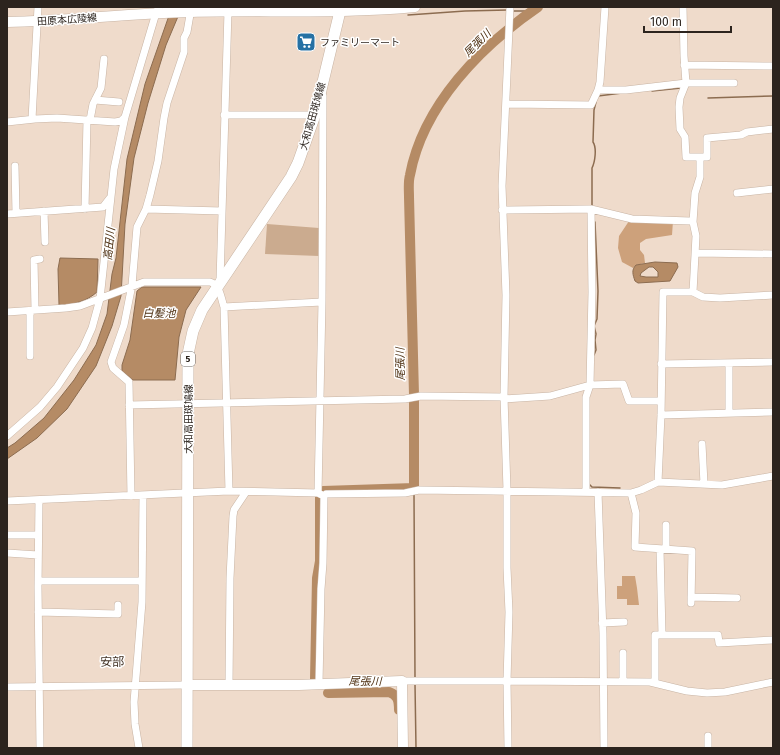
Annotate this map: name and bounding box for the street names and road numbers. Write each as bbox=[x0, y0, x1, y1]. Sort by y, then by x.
street label: 田原本広陵線 bbox=[37, 12, 97, 28]
street label: 大和高田斑鳩線 bbox=[298, 81, 328, 152]
road number: 5 bbox=[181, 352, 195, 366]
street label: 大和高田斑鳩線 bbox=[183, 384, 195, 454]

